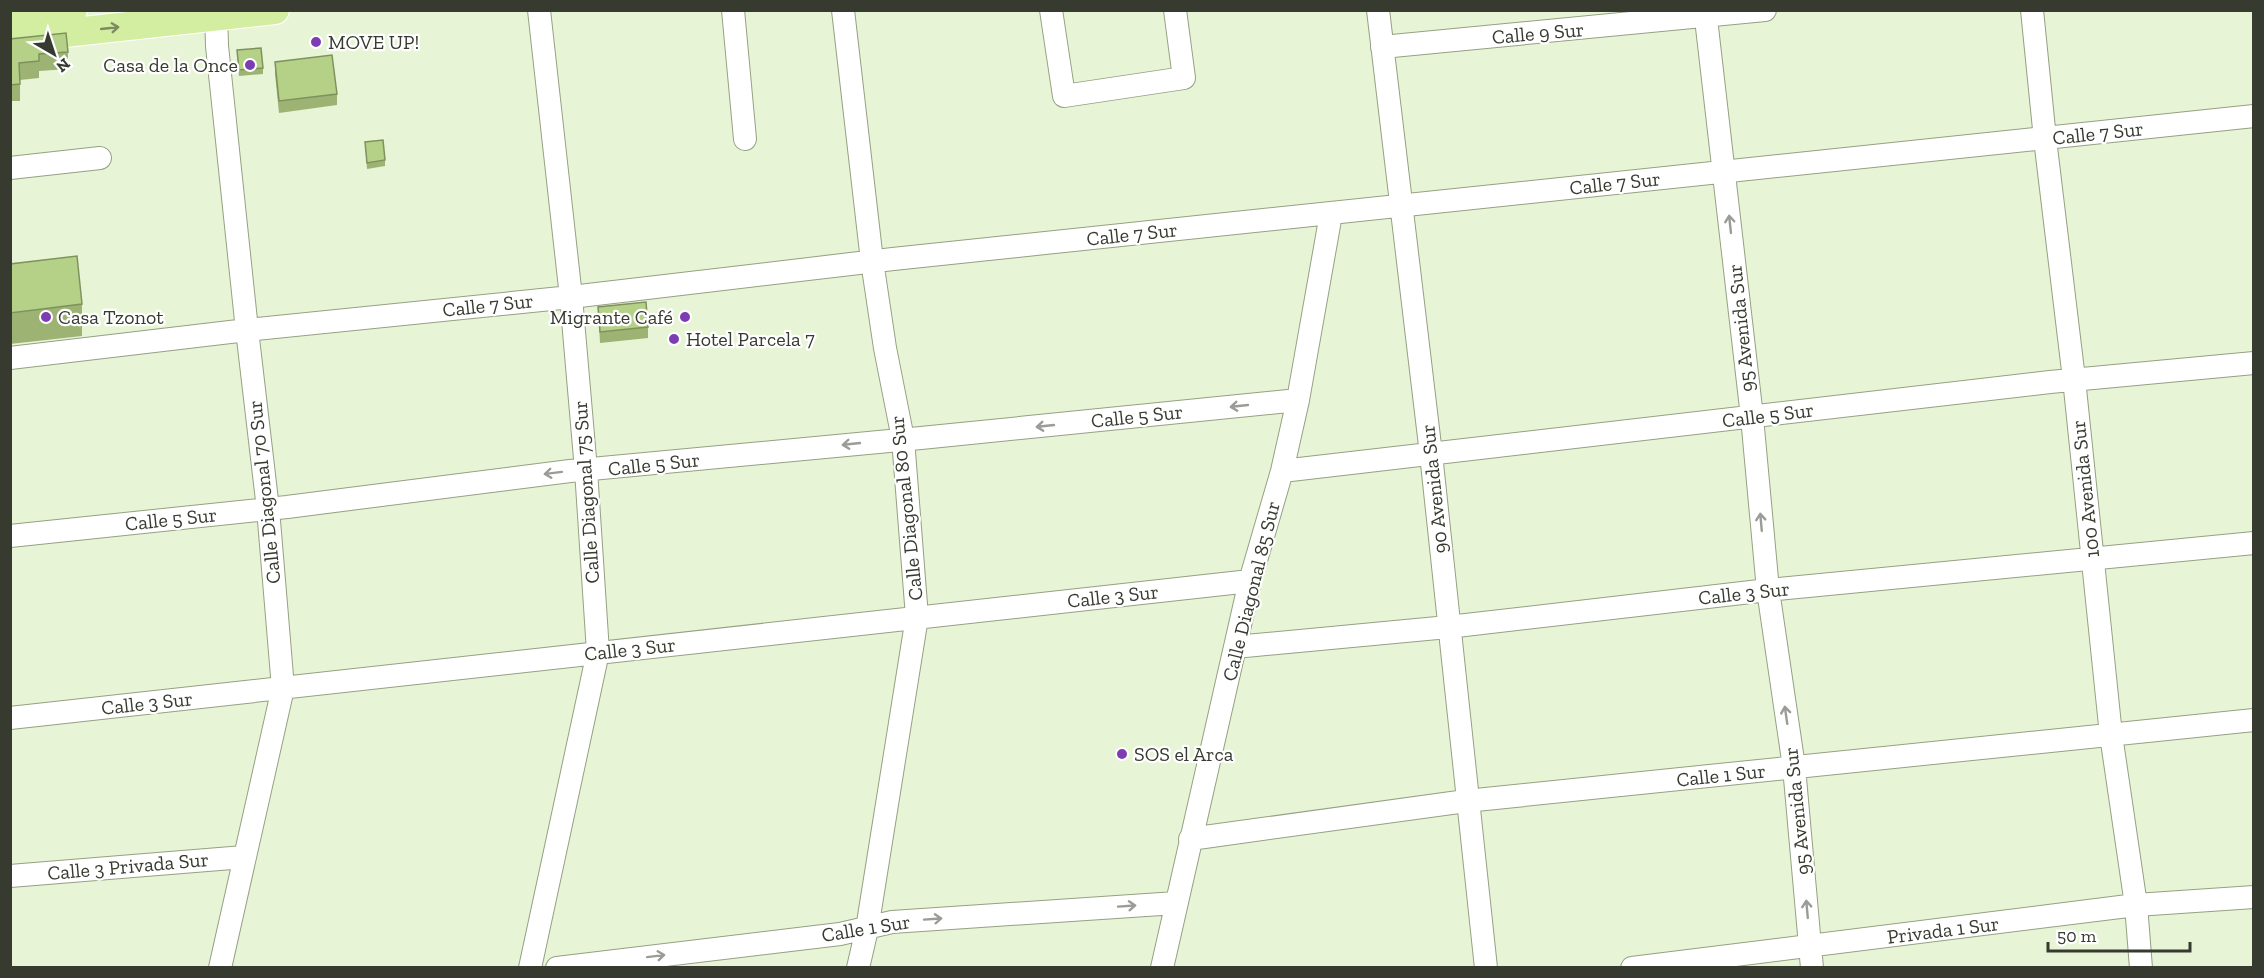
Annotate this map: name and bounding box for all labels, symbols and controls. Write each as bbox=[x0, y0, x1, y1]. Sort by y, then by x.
street label: Calle 9 Sur bbox=[1491, 17, 1585, 49]
one-way arrow bbox=[100, 22, 120, 33]
north arrow bbox=[24, 24, 84, 84]
place label: MOVE UP! bbox=[328, 30, 419, 54]
marker: MOVE UP! bbox=[309, 35, 323, 49]
place label: Casa de la Once bbox=[103, 53, 238, 77]
text: N bbox=[52, 54, 74, 76]
marker: Casa de la Once bbox=[243, 58, 257, 72]
street label: Calle 7 Sur bbox=[2051, 116, 2145, 150]
street label: Calle 7 Sur bbox=[1568, 166, 1662, 200]
one-way arrow bbox=[1724, 214, 1735, 234]
street label: Calle 7 Sur bbox=[1085, 217, 1179, 251]
street label: 95 Avenida Sur bbox=[1722, 263, 1760, 393]
street label: Calle 7 Sur bbox=[441, 288, 535, 322]
place label: Casa Tzonot bbox=[58, 305, 164, 329]
place label: Migrante Café bbox=[550, 305, 673, 329]
marker: Casa Tzonot bbox=[39, 310, 53, 324]
marker: Migrante Café bbox=[678, 310, 692, 324]
place label: Hotel Parcela 7 bbox=[686, 327, 815, 351]
marker: Hotel Parcela 7 bbox=[667, 332, 681, 346]
street label: Calle 5 Sur bbox=[1721, 397, 1815, 433]
street label: Calle Diagonal 70 Sur bbox=[242, 399, 286, 585]
street label: Calle 5 Sur bbox=[1090, 399, 1184, 433]
street label: Calle Diagonal 75 Sur bbox=[568, 400, 604, 584]
one-way arrow bbox=[1230, 401, 1250, 412]
street label: Calle Diagonal 80 Sur bbox=[884, 414, 928, 602]
street label: 100 Avenida Sur bbox=[2066, 419, 2104, 559]
one-way arrow bbox=[1036, 421, 1056, 432]
street label: 90 Avenida Sur bbox=[1415, 423, 1453, 555]
one-way arrow bbox=[842, 439, 862, 450]
street label: Calle 5 Sur bbox=[607, 447, 701, 481]
one-way arrow bbox=[543, 468, 563, 479]
street label: Calle Diagonal 85 Sur bbox=[1217, 499, 1285, 683]
street label: Calle 5 Sur bbox=[124, 502, 218, 536]
one-way arrow bbox=[1755, 513, 1766, 533]
street label: Calle 3 Sur bbox=[1697, 576, 1791, 610]
street label: Calle 3 Sur bbox=[1066, 579, 1160, 613]
street label: Calle 3 Sur bbox=[583, 632, 677, 666]
street label: Calle 3 Sur bbox=[100, 686, 194, 720]
one-way arrow bbox=[1781, 706, 1792, 726]
place label: SOS el Arca bbox=[1134, 742, 1234, 766]
street label: 95 Avenida Sur bbox=[1778, 746, 1816, 876]
marker: SOS el Arca bbox=[1115, 747, 1129, 761]
street label: Calle 1 Sur bbox=[1675, 758, 1767, 792]
street label: Calle 3 Privada Sur bbox=[46, 847, 210, 885]
one-way arrow bbox=[1117, 900, 1137, 911]
one-way arrow bbox=[1801, 900, 1812, 920]
street label: Calle 1 Sur bbox=[820, 909, 912, 947]
street label: Privada 1 Sur bbox=[1886, 911, 2000, 949]
one-way arrow bbox=[922, 913, 942, 924]
scale bar bbox=[2048, 915, 2190, 953]
text: 50 m bbox=[2057, 925, 2097, 947]
one-way arrow bbox=[646, 950, 666, 961]

